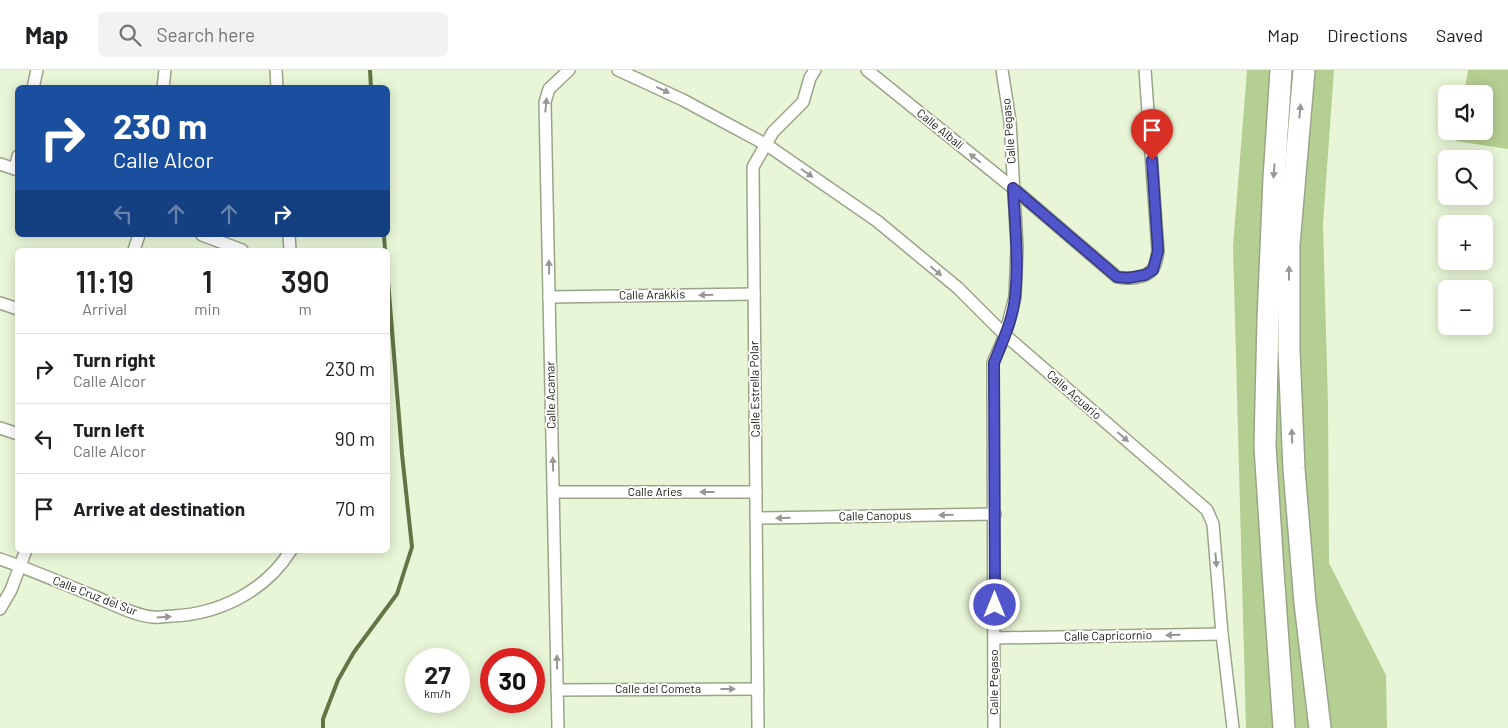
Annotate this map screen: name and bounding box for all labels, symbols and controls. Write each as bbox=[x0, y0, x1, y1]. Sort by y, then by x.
search box bbox=[98, 12, 448, 57]
text: Map bbox=[25, 20, 68, 49]
icon: search bbox=[116, 21, 144, 49]
text: Search here bbox=[156, 23, 255, 46]
text: Map bbox=[1267, 24, 1299, 46]
text: Directions bbox=[1327, 24, 1408, 46]
text: Saved bbox=[1436, 24, 1483, 46]
map controls bbox=[1438, 85, 1493, 335]
button: sound bbox=[1438, 85, 1493, 140]
one-way arrow bbox=[655, 86, 670, 95]
one-way arrow bbox=[543, 96, 551, 112]
street label: Calle Pegaso bbox=[998, 98, 1018, 164]
one-way arrow bbox=[1296, 103, 1304, 119]
text: 230 m bbox=[113, 104, 207, 146]
icon: right bbox=[30, 105, 95, 170]
street label: Calle Albalí bbox=[915, 105, 967, 151]
pin bbox=[1131, 109, 1173, 160]
icon: arrive bbox=[1138, 116, 1166, 144]
text: Calle Alcor bbox=[113, 146, 213, 172]
button: search bbox=[1438, 150, 1493, 205]
one-way arrow bbox=[969, 152, 982, 163]
one-way arrow bbox=[1270, 163, 1278, 179]
one-way arrow bbox=[800, 168, 814, 178]
icon: left bbox=[109, 200, 137, 228]
icon: ahead bbox=[162, 200, 190, 228]
icon: ahead bbox=[215, 200, 243, 228]
icon: right bbox=[268, 200, 296, 228]
button: + bbox=[1438, 215, 1493, 270]
one-way arrow bbox=[545, 259, 553, 275]
text: 11:19 bbox=[75, 263, 134, 299]
text: 1 bbox=[202, 263, 213, 299]
text: 390 bbox=[281, 263, 330, 299]
one-way arrow bbox=[930, 265, 943, 276]
one-way arrow bbox=[1285, 265, 1293, 281]
button: − bbox=[1438, 280, 1493, 335]
street label: Calle Arakkis bbox=[619, 286, 685, 302]
one-way arrow bbox=[697, 291, 713, 299]
text: Arrival bbox=[82, 299, 127, 318]
text: min bbox=[194, 299, 220, 318]
text: m bbox=[298, 299, 312, 318]
street label: Calle Estrella Polar bbox=[746, 340, 762, 437]
text: Turn right bbox=[73, 348, 155, 371]
icon: right bbox=[30, 355, 58, 383]
text: 230 m bbox=[325, 357, 375, 380]
street label: Calle Acamar bbox=[542, 360, 558, 429]
street label: Calle Acuario bbox=[1045, 367, 1105, 422]
text: Calle Alcor bbox=[73, 371, 146, 390]
text: Turn left bbox=[73, 418, 144, 441]
icon: left bbox=[30, 425, 58, 453]
text: 90 m bbox=[335, 427, 375, 450]
one-way arrow bbox=[1288, 427, 1296, 443]
one-way arrow bbox=[1116, 431, 1128, 443]
text: Calle Alcor bbox=[73, 441, 146, 460]
one-way arrow bbox=[549, 456, 557, 472]
street label: Calle Aries bbox=[628, 484, 682, 498]
one-way arrow bbox=[699, 488, 715, 496]
icon: arrive bbox=[30, 495, 58, 523]
text: Arrive at destination bbox=[73, 497, 245, 520]
text: 70 m bbox=[336, 497, 375, 520]
street label: Calle Canopus bbox=[838, 507, 912, 523]
one-way arrow bbox=[938, 511, 954, 519]
one-way arrow bbox=[775, 514, 791, 522]
one-way arrow bbox=[1212, 552, 1220, 568]
street label: Calle Cruz del Sur bbox=[51, 573, 140, 618]
position arrow bbox=[968, 578, 1020, 630]
one-way arrow bbox=[156, 612, 172, 620]
street label: Calle Capricornio bbox=[1064, 627, 1152, 643]
one-way arrow bbox=[1165, 631, 1181, 639]
speed limit sign: 30 bbox=[480, 648, 545, 713]
street label: Calle Pegaso bbox=[986, 649, 1000, 715]
one-way arrow bbox=[552, 654, 560, 670]
text: 27 bbox=[424, 659, 451, 689]
street label: Calle del Cometa bbox=[615, 681, 701, 695]
one-way arrow bbox=[721, 685, 737, 693]
text: km/h bbox=[424, 686, 451, 700]

